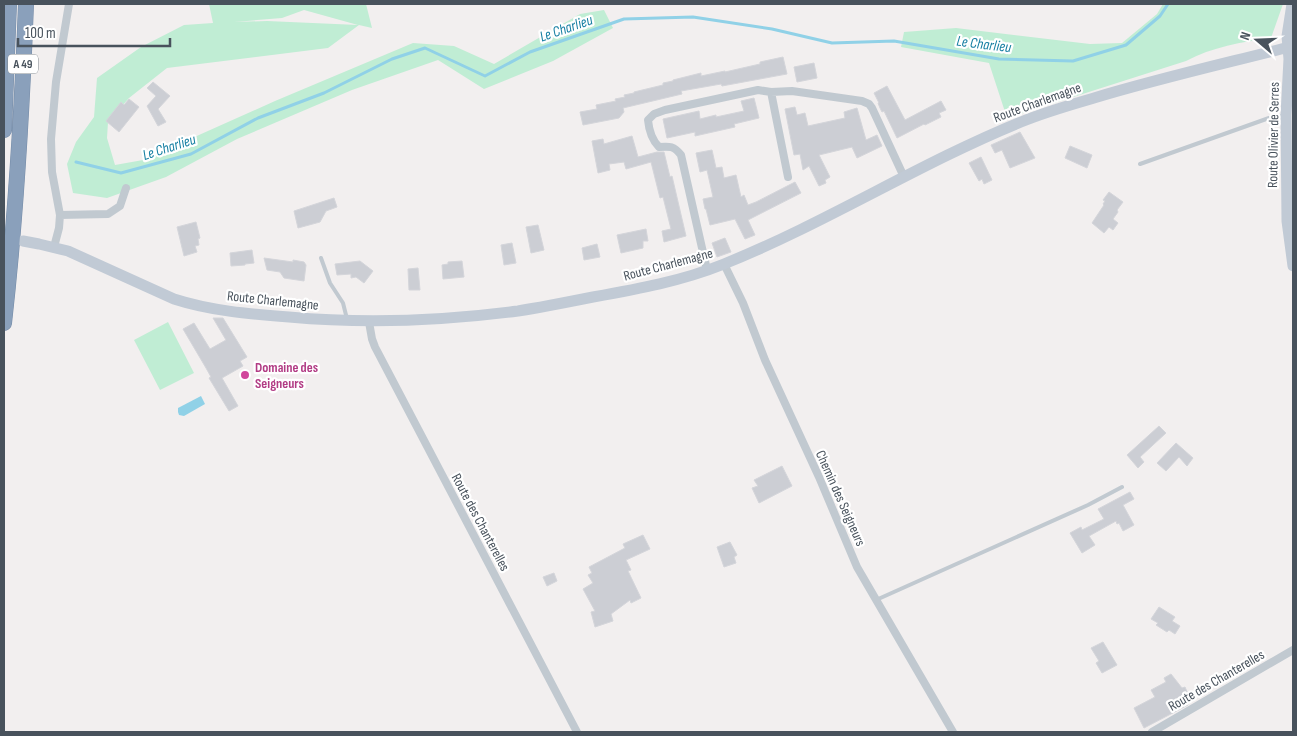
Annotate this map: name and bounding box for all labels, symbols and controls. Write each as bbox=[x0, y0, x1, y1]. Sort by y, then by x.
water label: Le Charlieu bbox=[537, 10, 596, 46]
scale bar bbox=[18, 15, 170, 47]
north arrow bbox=[1232, 15, 1282, 65]
text: 100 m bbox=[25, 24, 56, 43]
text: N bbox=[1236, 30, 1254, 42]
water label: Le Charlieu bbox=[956, 32, 1013, 57]
road number: A 49 bbox=[8, 54, 38, 74]
street label: Route Charlemagne bbox=[991, 79, 1083, 126]
street label: Route Olivier de Serres bbox=[1264, 82, 1283, 188]
water label: Le Charlieu bbox=[140, 130, 199, 165]
street label: Route Charlemagne bbox=[622, 244, 715, 285]
street label: Route Charlemagne bbox=[226, 287, 320, 314]
place label: Domaine des Seigneurs bbox=[255, 359, 318, 392]
marker: Domaine des Seigneurs bbox=[239, 369, 251, 381]
street label: Chemin des Seigneurs bbox=[812, 448, 869, 549]
street label: Route des Chanterelles bbox=[448, 471, 513, 574]
street label: Route des Chanterelles bbox=[1165, 646, 1267, 715]

